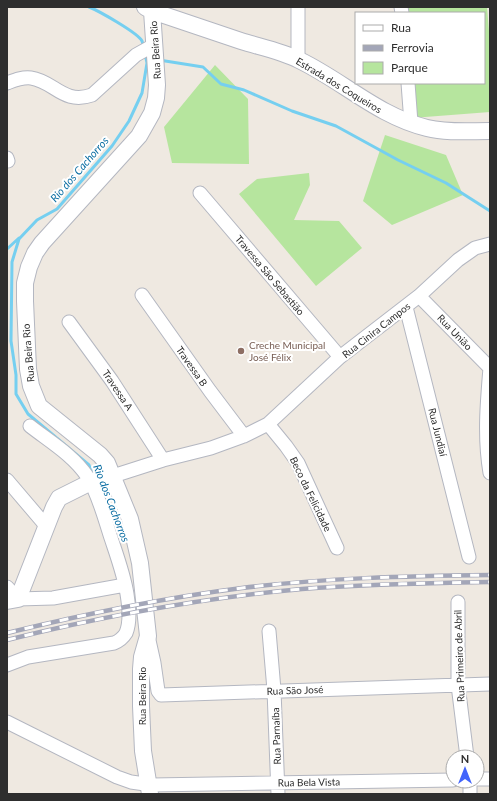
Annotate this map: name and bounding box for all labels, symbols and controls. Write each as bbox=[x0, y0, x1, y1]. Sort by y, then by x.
legend bbox=[355, 12, 485, 84]
street label: Rua Beira Rio bbox=[147, 20, 163, 80]
text: Rua bbox=[391, 20, 411, 35]
text: Ferrovia bbox=[391, 40, 434, 55]
street label: Estrada dos Coqueiros bbox=[294, 55, 384, 115]
text: Parque bbox=[391, 60, 428, 75]
water label: Rio dos Cachorros bbox=[47, 133, 111, 204]
street label: Travessa São Sebastião bbox=[233, 233, 307, 318]
street label: Rua Cinira Campos bbox=[340, 300, 412, 360]
street label: Rua União bbox=[435, 312, 475, 353]
street label: Rua Beira Rio bbox=[19, 323, 37, 383]
place label: Creche Municipal José Félix bbox=[249, 339, 325, 363]
street label: Travessa B bbox=[174, 344, 210, 388]
marker: Creche Municipal José Félix bbox=[236, 346, 246, 356]
street label: Travessa A bbox=[100, 368, 136, 413]
street label: Rua Jundiaí bbox=[426, 407, 450, 458]
street label: Beco da Felicidade bbox=[288, 455, 334, 533]
water label: Rio dos Cachorros bbox=[91, 462, 133, 544]
street label: Rua Primeiro de Abril bbox=[451, 610, 467, 702]
street label: Rua Beira Rio bbox=[136, 666, 148, 725]
street label: Rua São José bbox=[266, 683, 324, 697]
street label: Rua Parnaíba bbox=[269, 707, 283, 765]
north arrow bbox=[445, 749, 485, 789]
text: N bbox=[461, 752, 469, 765]
street label: Rua Bela Vista bbox=[278, 775, 340, 789]

